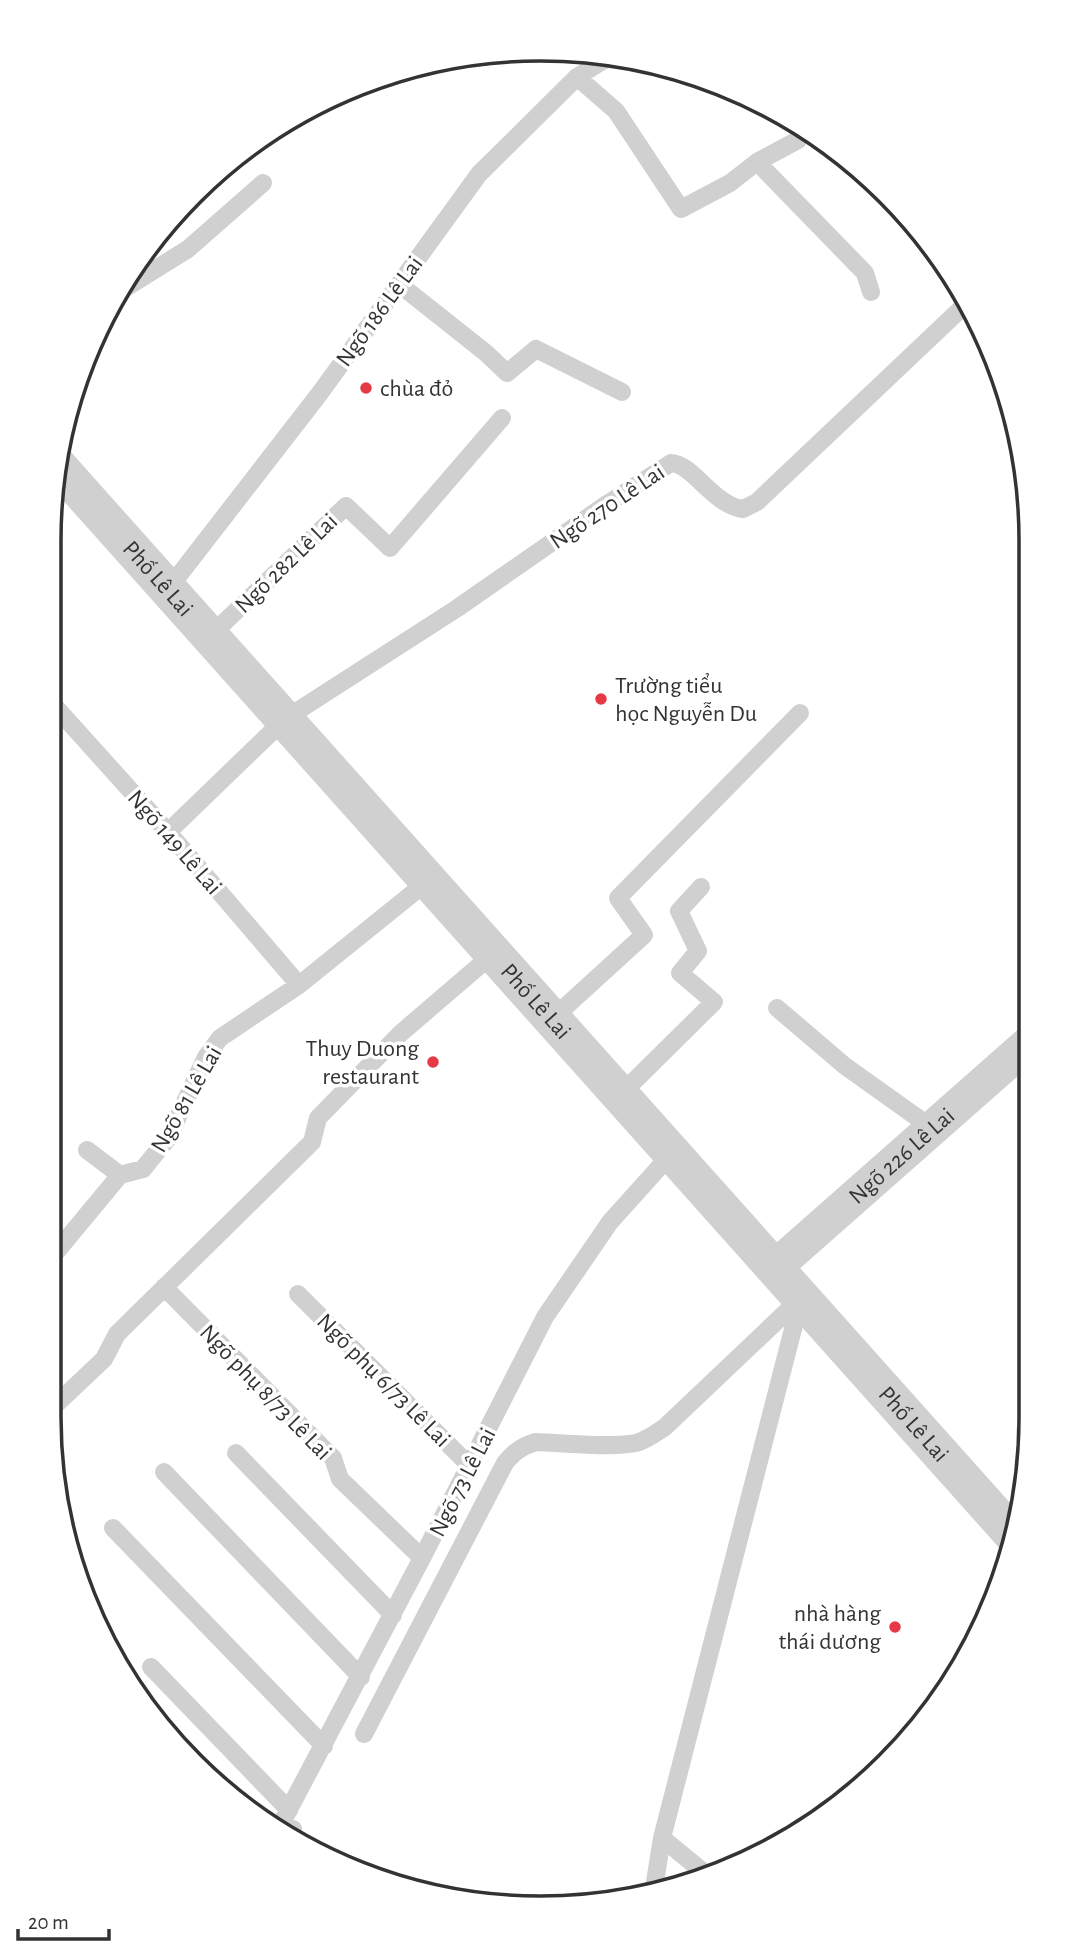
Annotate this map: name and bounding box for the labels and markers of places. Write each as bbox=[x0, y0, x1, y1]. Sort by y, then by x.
place label: chùa đỏ bbox=[380, 377, 453, 401]
marker: chùa đỏ bbox=[358, 380, 374, 396]
place label: Trường tiểu học Nguyễn Du bbox=[615, 673, 757, 726]
marker: Trường tiểu học Nguyễn Du bbox=[593, 691, 609, 707]
place label: Thuy Duong restaurant bbox=[306, 1037, 419, 1089]
marker: Thuy Duong restaurant bbox=[425, 1054, 441, 1070]
place label: nhà hàng thái dương bbox=[778, 1602, 881, 1654]
marker: nhà hàng thái dương bbox=[887, 1619, 903, 1635]

